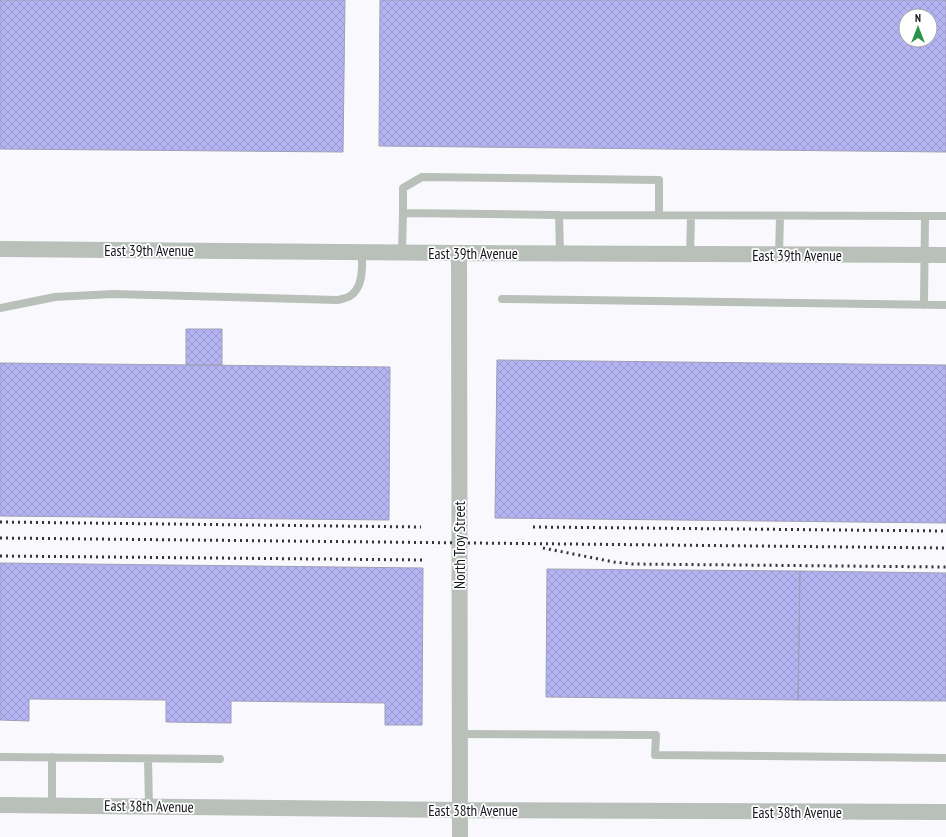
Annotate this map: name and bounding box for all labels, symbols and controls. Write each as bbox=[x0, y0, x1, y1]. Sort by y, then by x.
north arrow bbox=[898, 8, 938, 48]
text: N bbox=[915, 11, 921, 25]
street label: East 39th Avenue bbox=[104, 241, 194, 260]
street label: East 39th Avenue bbox=[428, 244, 518, 263]
street label: East 39th Avenue bbox=[752, 246, 842, 265]
street label: North Troy Street bbox=[450, 501, 469, 589]
street label: East 38th Avenue bbox=[104, 796, 194, 816]
street label: East 38th Avenue bbox=[428, 801, 518, 820]
street label: East 38th Avenue bbox=[752, 803, 842, 822]

